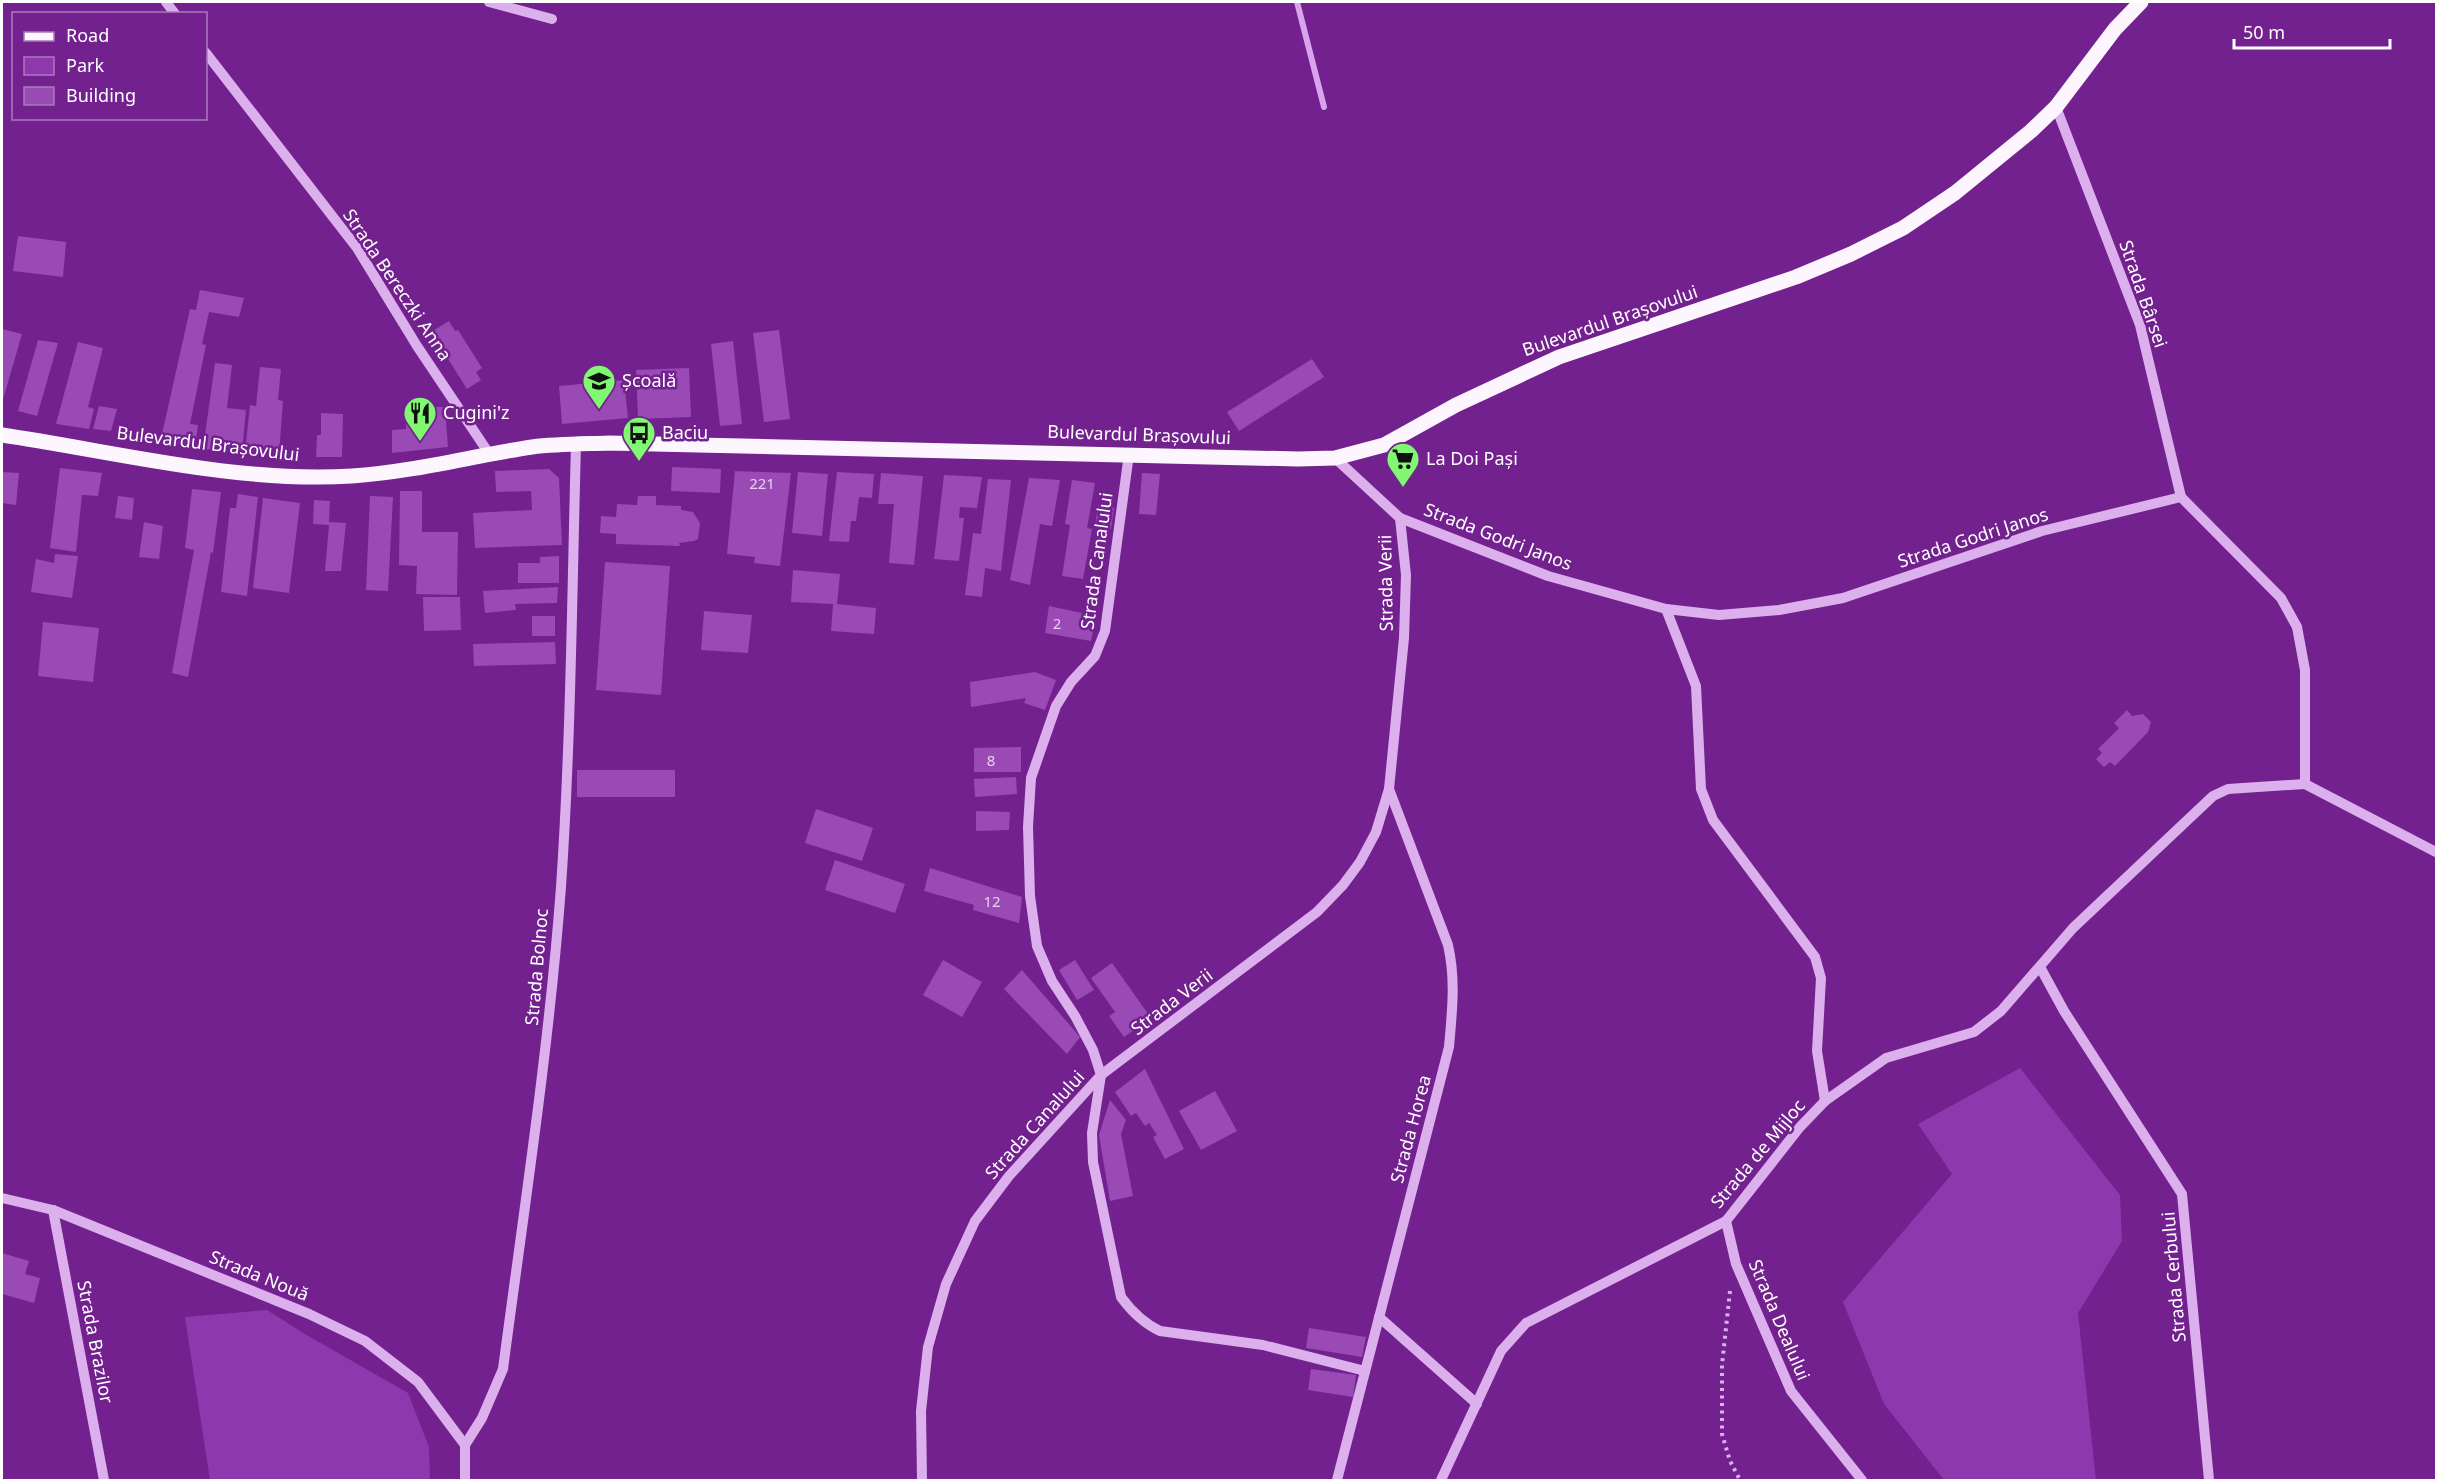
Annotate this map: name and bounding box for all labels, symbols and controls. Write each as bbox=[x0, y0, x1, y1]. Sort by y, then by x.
legend bbox=[12, 12, 207, 120]
scale bar bbox=[2234, 12, 2390, 50]
text: 50 m bbox=[2243, 20, 2285, 44]
text: Road bbox=[66, 23, 109, 47]
text: Park bbox=[66, 53, 104, 77]
text: Building bbox=[66, 83, 136, 107]
street label: Strada Bereczki Anna bbox=[338, 204, 458, 365]
street label: Strada Bârsei bbox=[2114, 237, 2174, 351]
street label: Bulevardul Brașovului bbox=[1519, 279, 1700, 361]
school or university icon: Școală bbox=[581, 363, 617, 410]
place label: Școală bbox=[622, 368, 676, 392]
restaurant icon: Cugini'z bbox=[402, 395, 438, 442]
place label: Cugini'z bbox=[443, 400, 510, 424]
bus stop icon: Baciu bbox=[621, 415, 657, 462]
street label: Bulevardul Brașovului bbox=[1047, 419, 1231, 449]
street label: Bulevardul Brașovului bbox=[115, 420, 301, 466]
place label: Baciu bbox=[662, 420, 708, 444]
supermarket icon: La Doi Pași bbox=[1385, 441, 1421, 488]
place label: La Doi Pași bbox=[1426, 446, 1518, 470]
house number: 221 bbox=[749, 473, 775, 493]
street label: Strada Canalului bbox=[1075, 491, 1118, 631]
street label: Strada Godri Janos bbox=[1421, 497, 1576, 575]
street label: Strada Godri Janos bbox=[1894, 501, 2051, 573]
street label: Strada Verii bbox=[1372, 534, 1398, 632]
house number: 2 bbox=[1053, 613, 1061, 633]
house number: 8 bbox=[987, 750, 995, 770]
house number: 12 bbox=[983, 891, 1001, 911]
street label: Strada Bolnoc bbox=[519, 907, 553, 1026]
street label: Strada Verii bbox=[1126, 963, 1217, 1040]
street label: Strada Canalului bbox=[979, 1065, 1089, 1184]
street label: Strada Horea bbox=[1384, 1072, 1436, 1185]
street label: Strada de Mijloc bbox=[1705, 1094, 1810, 1213]
street label: Strada Cerbului bbox=[2155, 1211, 2191, 1343]
street label: Strada Nouă bbox=[206, 1244, 313, 1306]
street label: Strada Dealului bbox=[1744, 1256, 1816, 1384]
street label: Strada Brazilor bbox=[72, 1278, 120, 1406]

